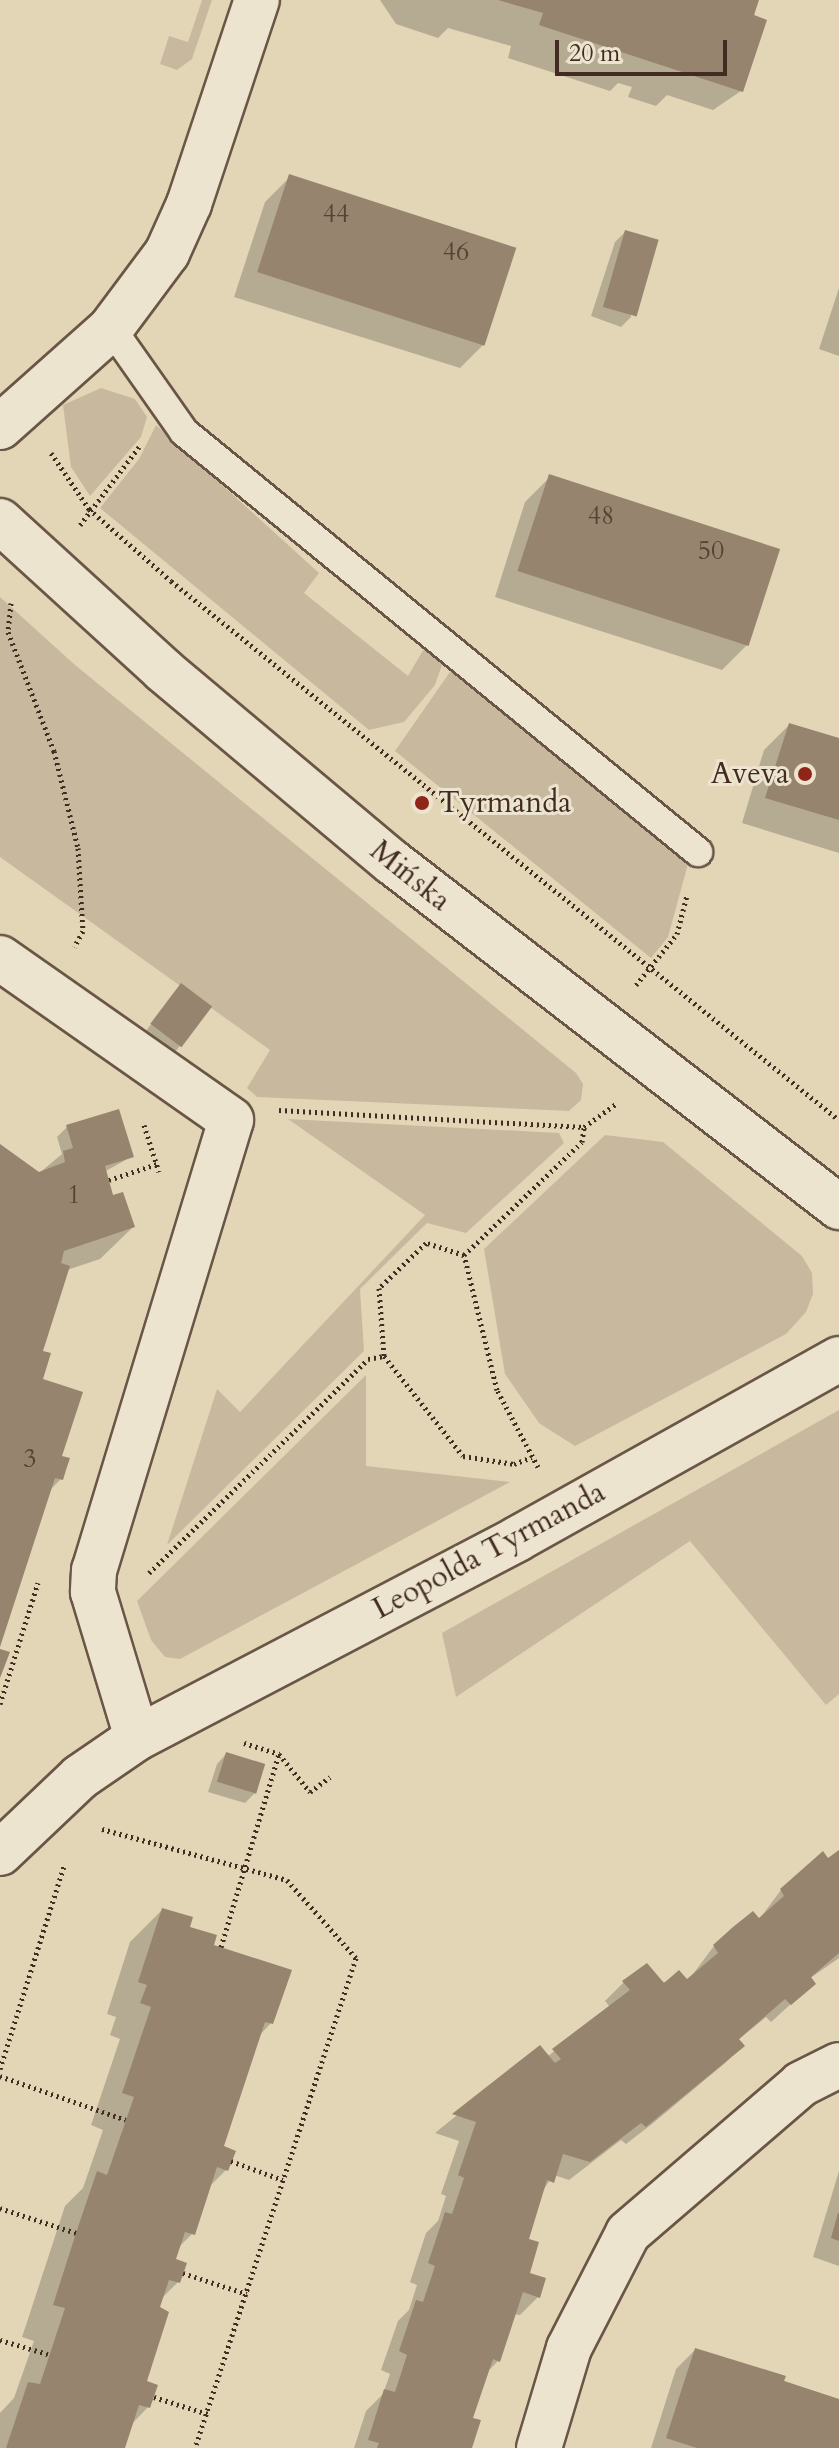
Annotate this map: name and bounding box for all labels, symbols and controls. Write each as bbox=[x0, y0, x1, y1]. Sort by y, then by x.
scale bar bbox=[559, 24, 731, 74]
text: 20 m bbox=[569, 37, 620, 70]
house number: 44 bbox=[323, 198, 349, 230]
house number: 46 bbox=[443, 236, 469, 268]
house number: 48 bbox=[588, 500, 614, 532]
house number: 50 bbox=[698, 535, 724, 567]
place label: Aveva bbox=[711, 756, 789, 792]
marker: Aveva bbox=[796, 765, 814, 783]
place label: Tyrmanda bbox=[438, 785, 571, 821]
marker: Tyrmanda bbox=[413, 794, 431, 812]
street label: Mińska bbox=[363, 833, 457, 919]
house number: 1 bbox=[67, 1179, 81, 1211]
house number: 3 bbox=[23, 1443, 37, 1475]
street label: Leopolda Tyrmanda bbox=[367, 1475, 611, 1627]

